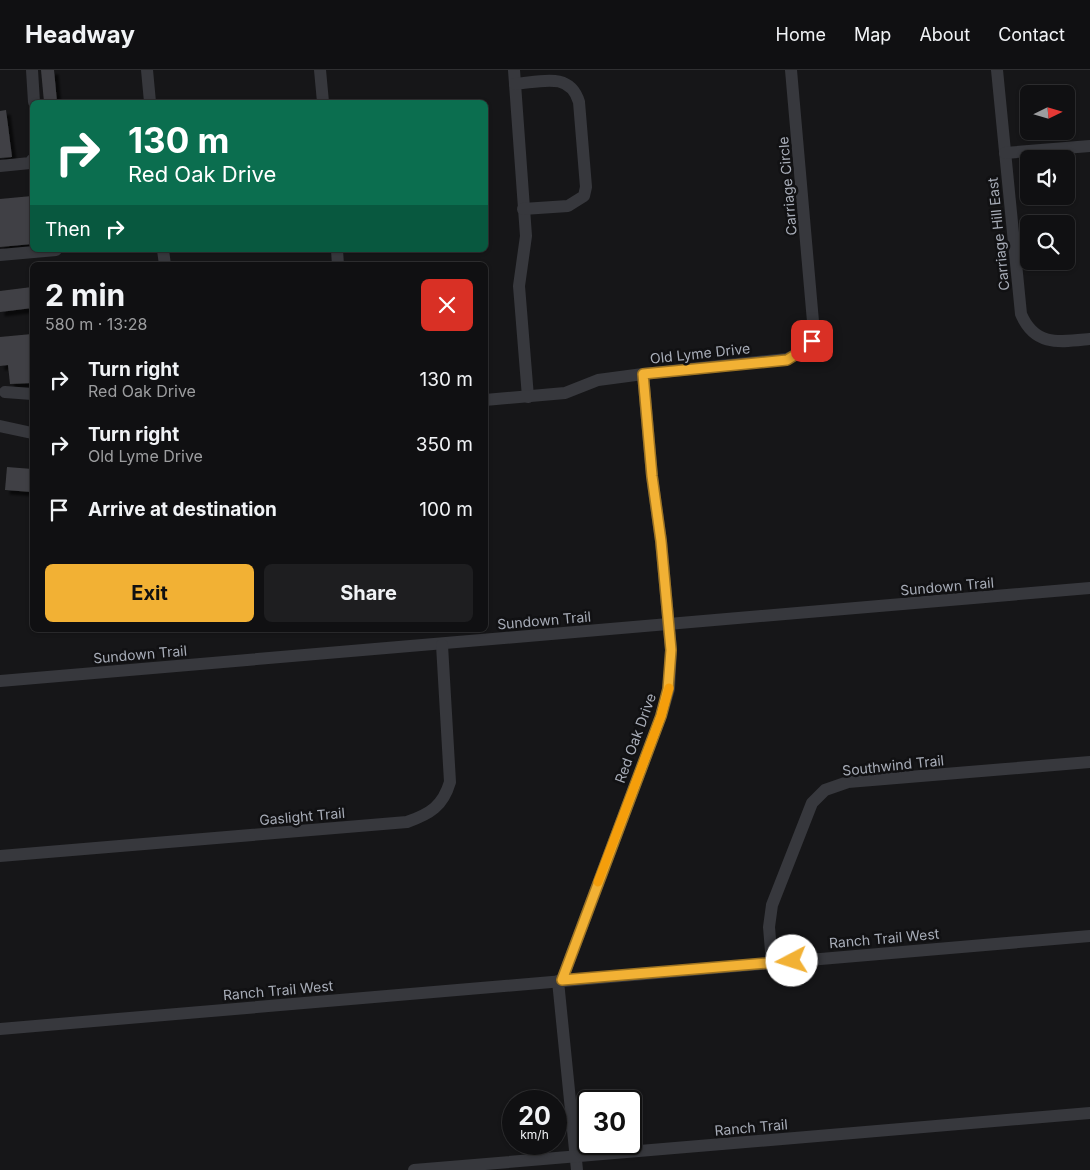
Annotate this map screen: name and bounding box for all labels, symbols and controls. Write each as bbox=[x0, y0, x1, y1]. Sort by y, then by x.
text: Headway bbox=[25, 20, 135, 49]
text: Home bbox=[776, 24, 826, 45]
text: Map bbox=[854, 24, 891, 45]
text: About bbox=[919, 24, 970, 45]
text: Contact bbox=[998, 24, 1065, 45]
north arrow bbox=[1020, 85, 1075, 140]
map controls bbox=[1020, 85, 1075, 270]
text: 130 m bbox=[128, 119, 230, 161]
icon: right bbox=[45, 120, 110, 185]
street label: Carriage Circle bbox=[774, 136, 800, 236]
button: sound bbox=[1020, 150, 1075, 205]
text: Red Oak Drive bbox=[128, 161, 276, 187]
street label: Carriage Hill East bbox=[984, 176, 1012, 291]
icon: right bbox=[101, 215, 129, 243]
button: search bbox=[1020, 215, 1075, 270]
text: Then bbox=[45, 218, 91, 241]
text: 2 min bbox=[45, 277, 125, 313]
button: close bbox=[421, 279, 473, 331]
text: 580 m · 13:28 bbox=[45, 314, 148, 334]
pin bbox=[791, 320, 833, 362]
icon: arrive bbox=[798, 327, 826, 355]
street label: Old Lyme Drive bbox=[649, 339, 751, 367]
text: Turn right bbox=[88, 358, 179, 381]
icon: right bbox=[45, 366, 73, 394]
text: 130 m bbox=[420, 368, 473, 391]
text: Red Oak Drive bbox=[88, 381, 196, 401]
text: Turn right bbox=[88, 423, 179, 446]
icon: right bbox=[45, 431, 73, 459]
text: 350 m bbox=[416, 433, 473, 456]
text: Old Lyme Drive bbox=[88, 446, 203, 466]
icon: arrive bbox=[45, 496, 73, 524]
text: Arrive at destination bbox=[88, 498, 277, 521]
text: 100 m bbox=[419, 498, 473, 521]
button: Exit bbox=[45, 564, 254, 622]
button: Share bbox=[264, 564, 473, 622]
street label: Sundown Trail bbox=[899, 573, 995, 599]
street label: Sundown Trail bbox=[496, 607, 592, 633]
street label: Sundown Trail bbox=[92, 641, 188, 667]
street label: Red Oak Drive bbox=[611, 691, 659, 785]
street label: Southwind Trail bbox=[841, 751, 945, 779]
street label: Gaslight Trail bbox=[258, 804, 346, 828]
street label: Ranch Trail West bbox=[828, 925, 940, 951]
position arrow bbox=[765, 934, 817, 986]
street label: Ranch Trail West bbox=[222, 977, 334, 1003]
speed limit sign: 30 bbox=[577, 1090, 642, 1155]
text: 20 bbox=[518, 1101, 551, 1131]
street label: Ranch Trail bbox=[714, 1115, 788, 1139]
text: km/h bbox=[520, 1127, 549, 1142]

